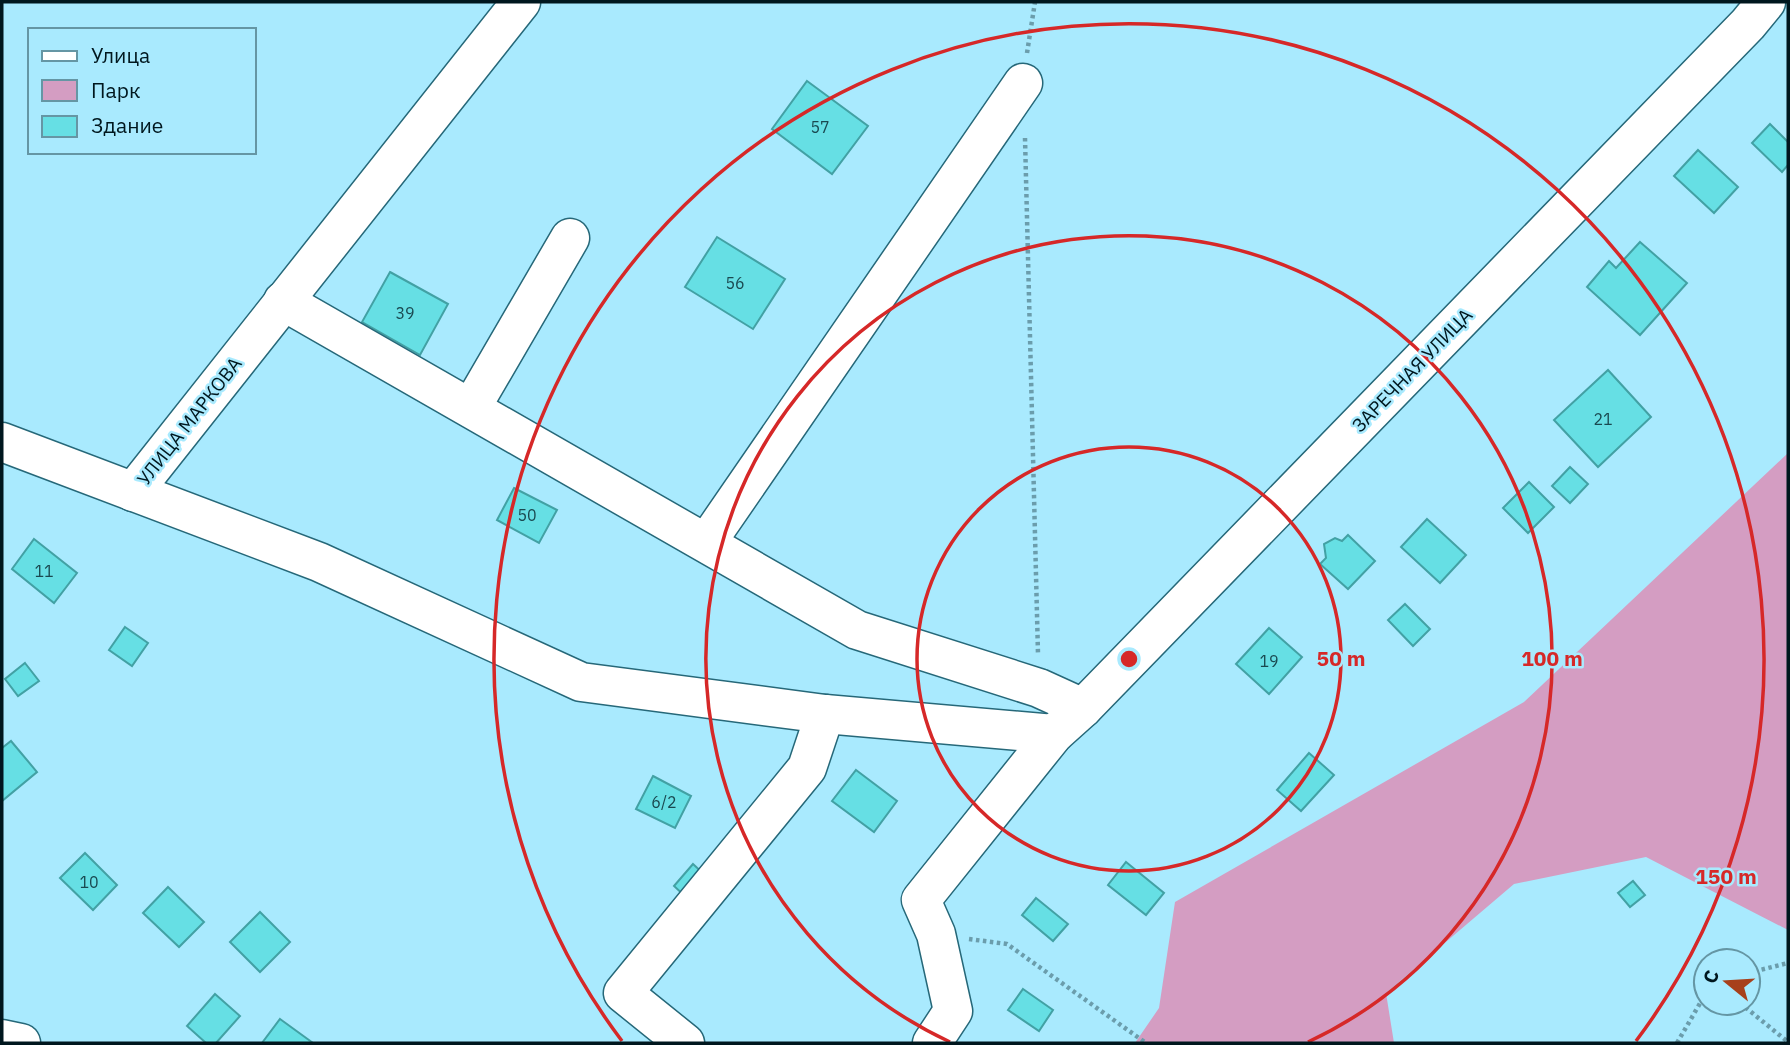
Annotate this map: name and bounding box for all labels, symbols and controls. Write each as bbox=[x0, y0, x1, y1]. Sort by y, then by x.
legend bbox=[28, 28, 256, 154]
text: Улица bbox=[91, 41, 150, 69]
text: Парк bbox=[91, 76, 141, 104]
text: Здание bbox=[91, 111, 163, 139]
house number: 57 bbox=[810, 117, 830, 137]
house number: 56 bbox=[725, 273, 745, 293]
house number: 39 bbox=[395, 303, 415, 323]
street label: ЗАРЕЧНАЯ УЛИЦА bbox=[1347, 303, 1477, 437]
street label: УЛИЦА МАРКОВА bbox=[131, 352, 247, 490]
house number: 21 bbox=[1593, 409, 1613, 429]
house number: 50 bbox=[517, 505, 537, 525]
house number: 11 bbox=[34, 561, 54, 581]
text: 50 m bbox=[1317, 644, 1365, 672]
text: 100 m bbox=[1521, 644, 1583, 672]
centre of rings bbox=[1117, 647, 1141, 671]
house number: 19 bbox=[1259, 651, 1279, 671]
house number: 6/2 bbox=[651, 792, 677, 812]
text: 150 m bbox=[1695, 862, 1757, 890]
house number: 10 bbox=[79, 872, 99, 892]
north arrow bbox=[1692, 947, 1762, 1017]
text: С bbox=[1698, 967, 1724, 986]

